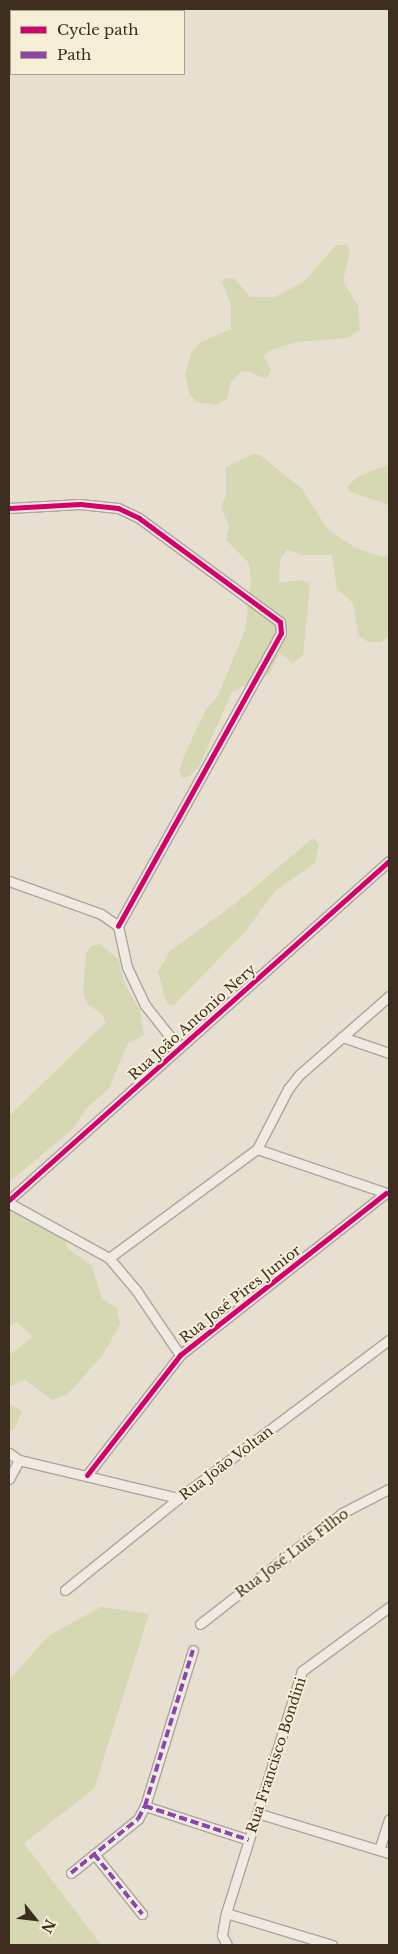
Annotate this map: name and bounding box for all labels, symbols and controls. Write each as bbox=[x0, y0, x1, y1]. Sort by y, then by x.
legend bbox=[10, 10, 185, 75]
text: Cycle path bbox=[57, 20, 139, 39]
text: Path bbox=[57, 45, 91, 64]
street label: Rua João Antonio Nery bbox=[125, 960, 259, 1084]
street label: Rua José Pires Junior bbox=[176, 1242, 304, 1346]
street label: Rua João Voltan bbox=[176, 1422, 276, 1504]
street label: Rua José Luís Filho bbox=[232, 1505, 352, 1601]
street label: Rua Francisco Bondini bbox=[243, 1675, 309, 1835]
north arrow bbox=[10, 1894, 60, 1944]
text: N bbox=[37, 1916, 59, 1936]

